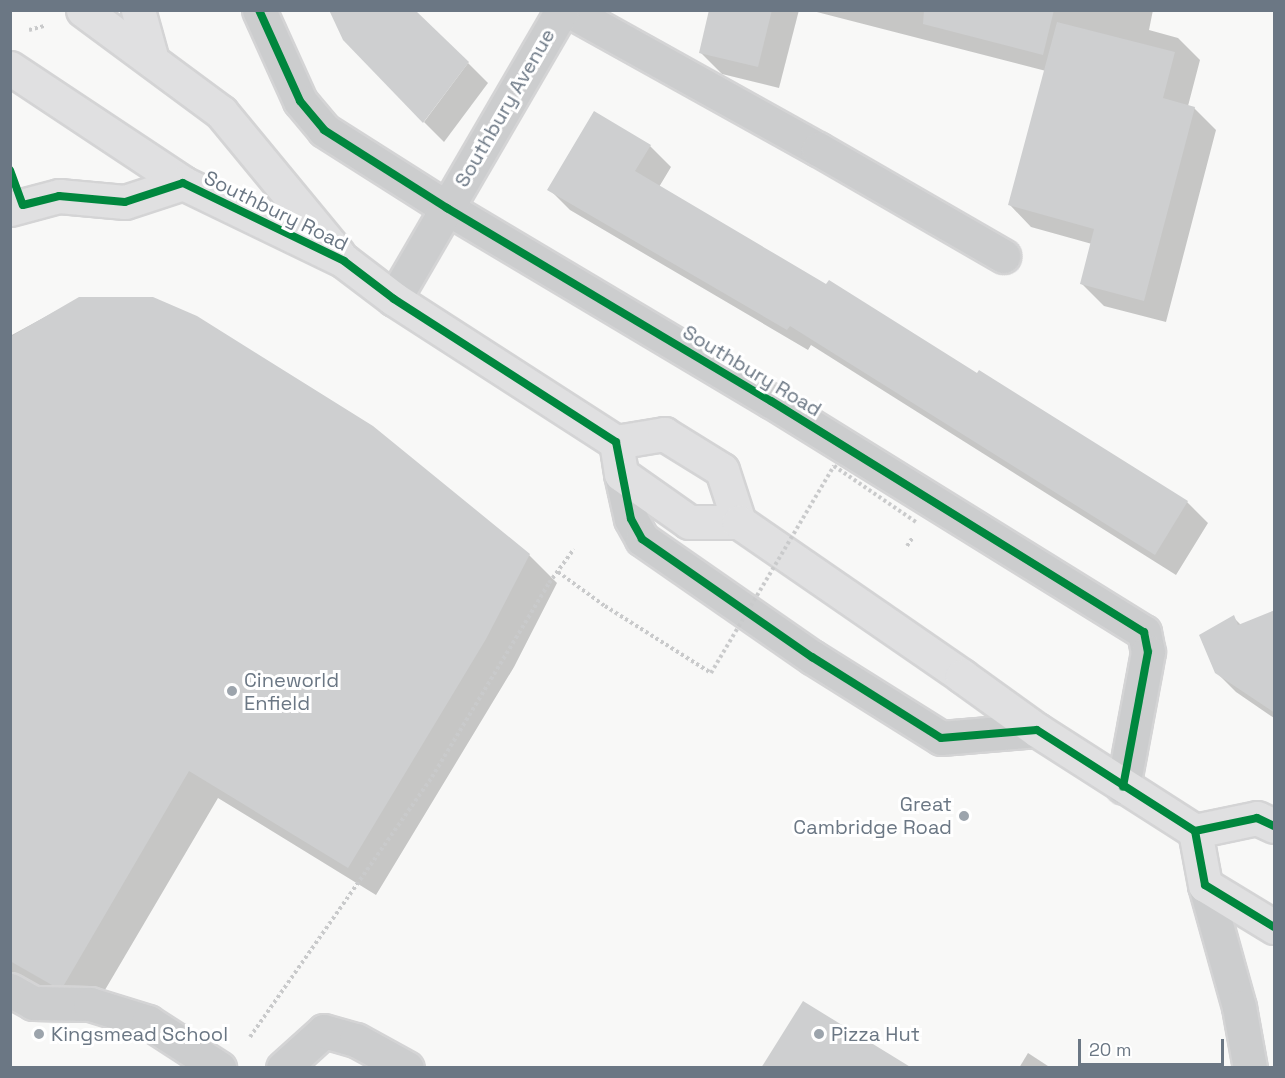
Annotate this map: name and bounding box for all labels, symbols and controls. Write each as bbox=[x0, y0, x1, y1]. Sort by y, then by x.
street label: Southbury Avenue bbox=[450, 24, 560, 192]
street label: Southbury Road bbox=[200, 166, 352, 256]
street label: Southbury Road bbox=[678, 320, 826, 422]
place label: Cineworld Enfield bbox=[244, 668, 339, 715]
marker: Cineworld Enfield bbox=[225, 684, 239, 698]
place label: Great Cambridge Road bbox=[793, 792, 952, 839]
marker: Great Cambridge Road bbox=[957, 809, 971, 823]
place label: Kingsmead School bbox=[51, 1022, 228, 1046]
place label: Pizza Hut bbox=[831, 1022, 920, 1046]
marker: Kingsmead School bbox=[32, 1027, 46, 1041]
marker: Pizza Hut bbox=[812, 1027, 826, 1041]
scale bar bbox=[1081, 1027, 1226, 1065]
text: 20 m bbox=[1089, 1038, 1132, 1061]

